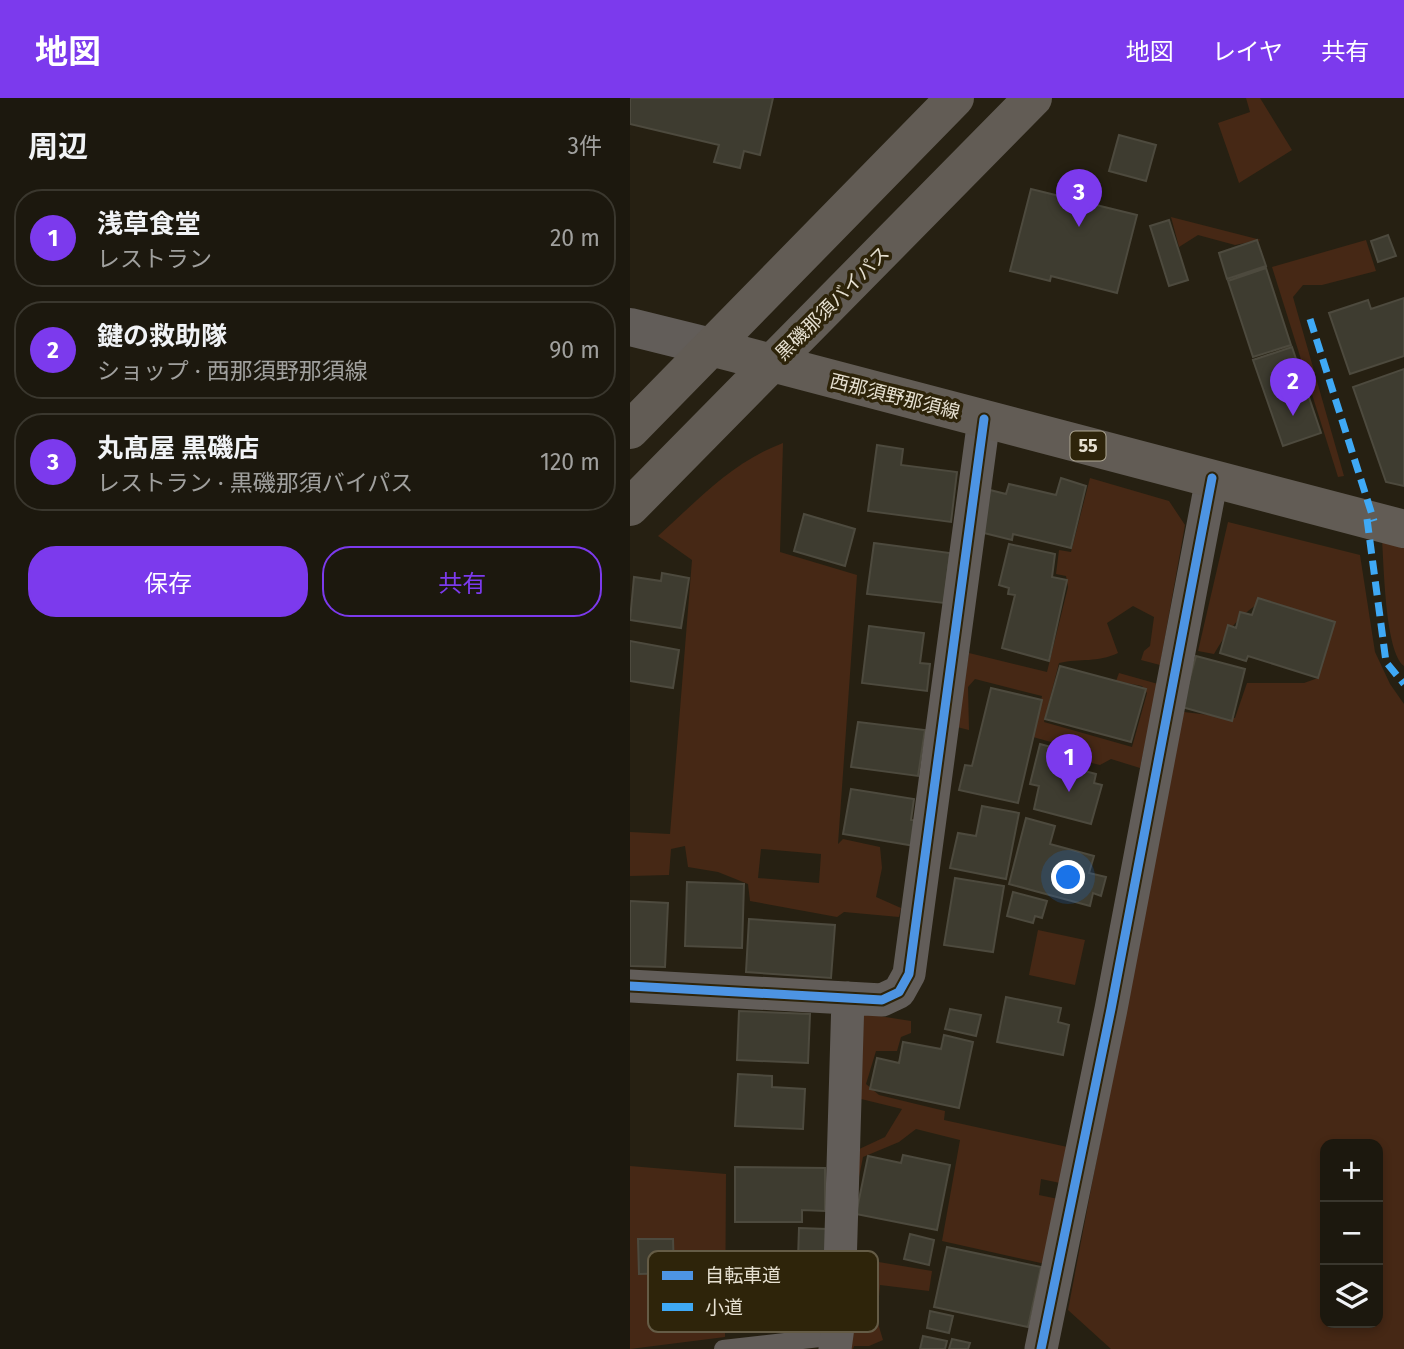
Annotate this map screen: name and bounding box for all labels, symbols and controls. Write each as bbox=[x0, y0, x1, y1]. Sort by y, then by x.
text: 地図 bbox=[35, 32, 101, 72]
text: 地図 bbox=[1126, 38, 1174, 66]
text: レイヤ bbox=[1212, 38, 1283, 66]
text: 共有 bbox=[1321, 38, 1369, 66]
text: 周辺 bbox=[28, 129, 88, 165]
text: 3件 bbox=[568, 132, 602, 160]
pin: 3 bbox=[1056, 169, 1102, 227]
text: 浅草食堂 bbox=[97, 209, 201, 240]
text: 1 bbox=[48, 224, 58, 252]
text: 20 m bbox=[550, 224, 600, 252]
street label: 黒磯那須バイパス bbox=[771, 242, 894, 365]
text: レストラン bbox=[97, 245, 212, 273]
text: 鍵の救助隊 bbox=[97, 321, 227, 352]
text: 2 bbox=[47, 336, 59, 364]
text: 90 m bbox=[549, 336, 600, 364]
text: ショップ · 西那須野那須線 bbox=[97, 357, 368, 385]
pin: 2 bbox=[1270, 358, 1316, 416]
street label: 西那須野那須線 bbox=[828, 369, 962, 424]
road number: 55 bbox=[1070, 432, 1106, 460]
text: 丸髙屋 黒磯店 bbox=[97, 433, 259, 464]
text: 3 bbox=[47, 448, 59, 476]
text: 120 m bbox=[540, 448, 600, 476]
text: レストラン · 黒磯那須バイパス bbox=[97, 469, 413, 497]
button: 保存 bbox=[28, 546, 308, 617]
button: 共有 bbox=[322, 546, 602, 617]
pin: 1 bbox=[1046, 734, 1092, 792]
your location bbox=[1051, 860, 1085, 894]
map controls bbox=[1320, 1139, 1383, 1328]
button: + bbox=[1320, 1139, 1383, 1202]
button: − bbox=[1320, 1202, 1383, 1265]
legend bbox=[648, 1251, 878, 1332]
text: 自転車道 bbox=[705, 1264, 781, 1287]
button: layers bbox=[1320, 1265, 1383, 1328]
text: 小道 bbox=[705, 1296, 743, 1319]

